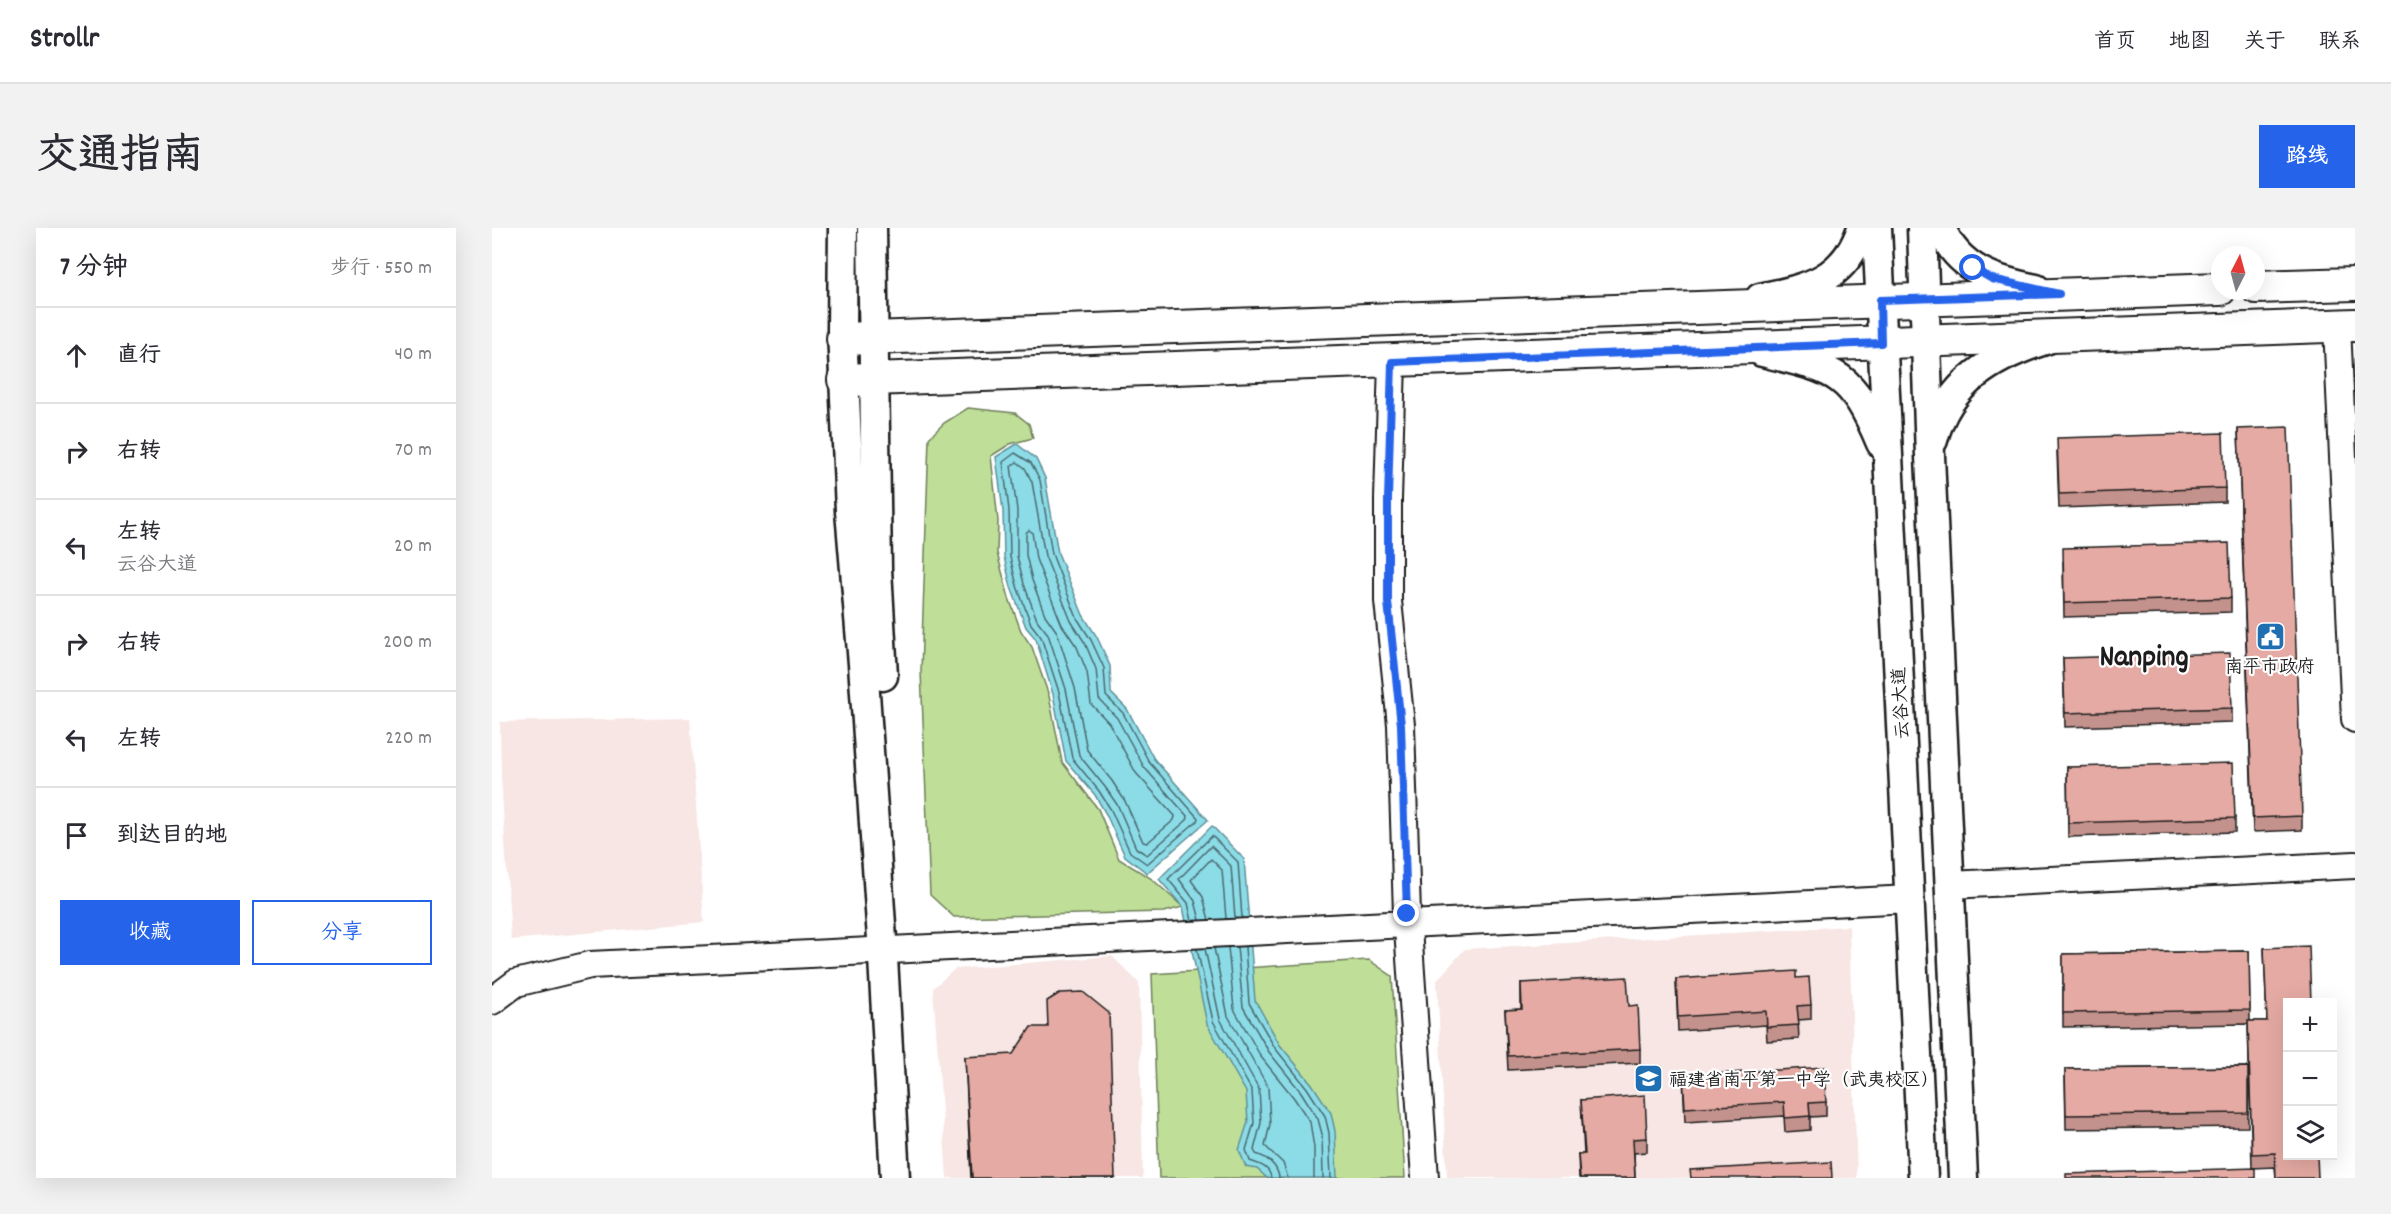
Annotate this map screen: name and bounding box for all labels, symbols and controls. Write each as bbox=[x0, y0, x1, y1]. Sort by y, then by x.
text: Strollr bbox=[30, 21, 99, 61]
text: 首页 bbox=[2094, 28, 2136, 58]
text: 地图 bbox=[2169, 28, 2211, 58]
text: 关于 bbox=[2244, 28, 2286, 58]
text: 联系 bbox=[2319, 28, 2361, 58]
button: 路线 bbox=[2259, 125, 2355, 188]
text: 交通指南 bbox=[36, 129, 204, 189]
north arrow bbox=[2211, 246, 2265, 300]
text: 7 分钟 bbox=[60, 250, 128, 287]
route start bbox=[1959, 254, 1985, 280]
text: 步行 · 550 m bbox=[331, 255, 432, 283]
icon: ahead bbox=[60, 339, 93, 372]
text: 直行 bbox=[117, 341, 161, 372]
text: 40 m bbox=[394, 341, 432, 369]
icon: right bbox=[60, 435, 93, 468]
text: 右转 bbox=[117, 437, 161, 468]
text: 70 m bbox=[395, 437, 432, 465]
text: 左转 bbox=[117, 518, 161, 549]
icon: left bbox=[60, 531, 93, 564]
text: 20 m bbox=[394, 533, 432, 561]
text: 云谷大道 bbox=[117, 552, 197, 580]
public building icon: 南平市政府 bbox=[2254, 621, 2286, 653]
icon: right bbox=[60, 627, 93, 660]
text: 右转 bbox=[117, 629, 161, 660]
text: 200 m bbox=[383, 629, 432, 657]
district label: Nanping bbox=[2099, 638, 2189, 681]
place label: 南平市政府 bbox=[2225, 656, 2315, 681]
street label: 云谷大道 bbox=[1888, 666, 1917, 739]
icon: left bbox=[60, 723, 93, 756]
text: 左转 bbox=[117, 725, 161, 756]
text: 220 m bbox=[385, 725, 432, 753]
icon: arrive bbox=[60, 819, 93, 852]
text: 到达目的地 bbox=[117, 821, 227, 852]
button: 收藏 bbox=[60, 900, 240, 965]
button: 分享 bbox=[252, 900, 432, 965]
route end bbox=[1393, 900, 1419, 926]
map controls bbox=[2283, 998, 2337, 1160]
button: + bbox=[2283, 998, 2337, 1052]
button: − bbox=[2283, 1052, 2337, 1106]
school or university icon: 福建省南平第一中学（武夷校区） bbox=[1632, 1063, 1664, 1095]
place label: 福建省南平第一中学（武夷校区） bbox=[1669, 1069, 1939, 1094]
button: layers bbox=[2283, 1106, 2337, 1160]

